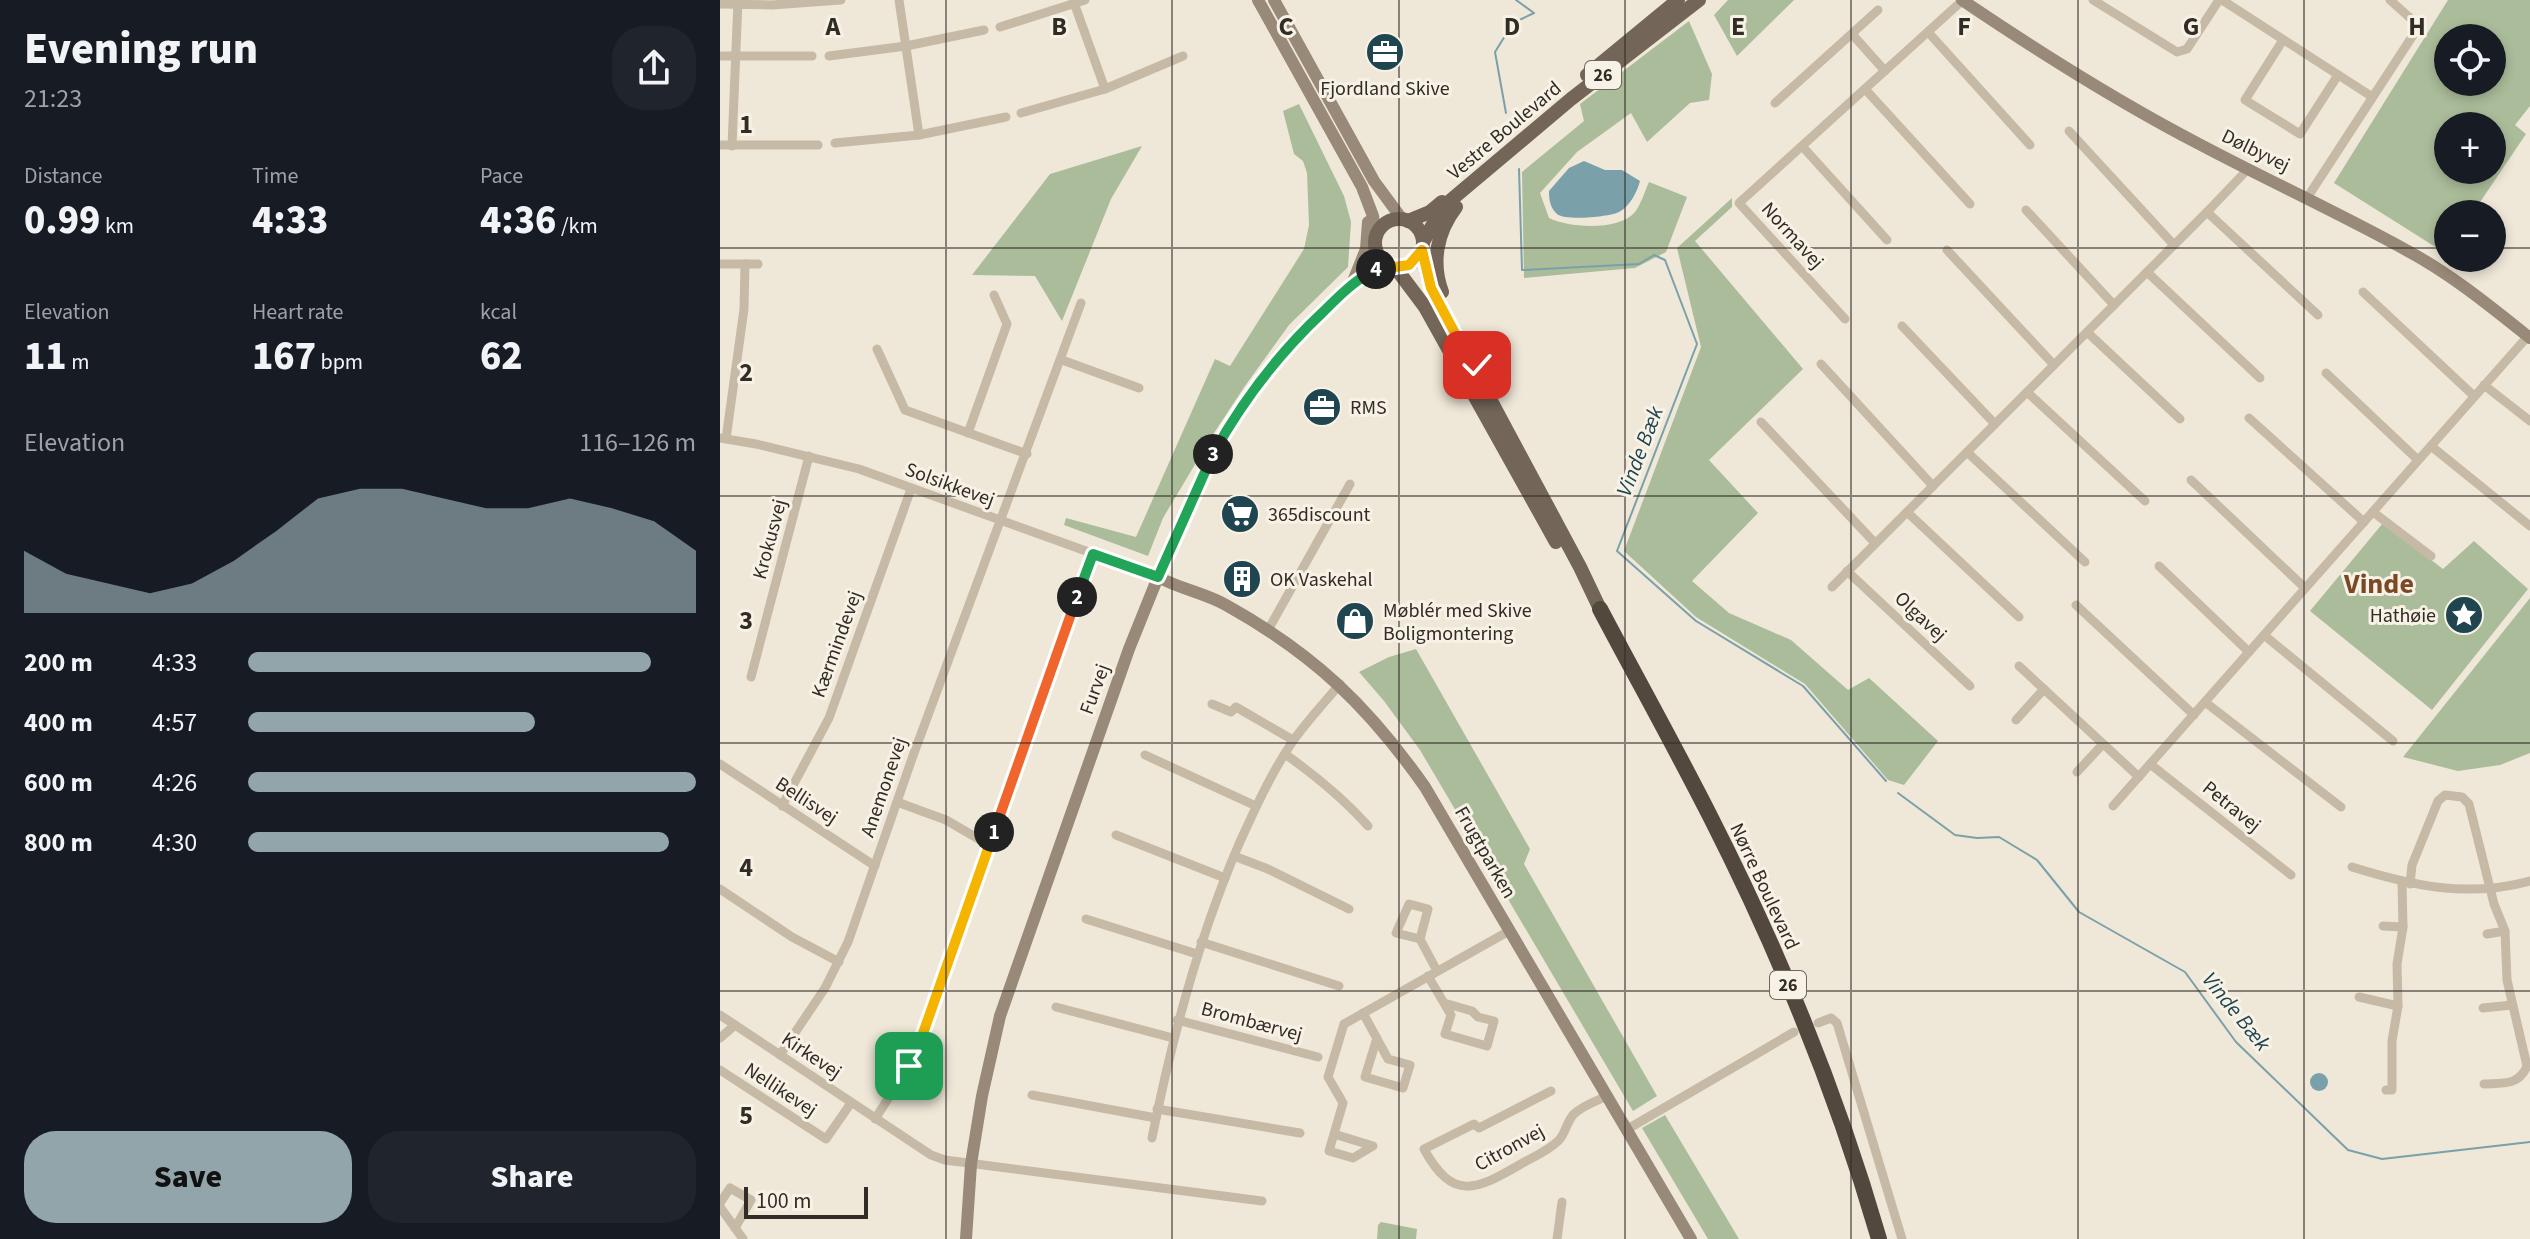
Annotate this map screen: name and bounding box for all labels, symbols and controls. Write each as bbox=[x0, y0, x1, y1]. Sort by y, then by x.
text: A bbox=[825, 8, 842, 45]
text: B bbox=[1051, 8, 1067, 45]
text: C bbox=[1278, 8, 1294, 45]
text: D bbox=[1504, 8, 1520, 45]
text: E bbox=[1731, 8, 1745, 45]
text: F bbox=[1957, 8, 1971, 45]
text: G bbox=[2183, 8, 2199, 45]
text: H bbox=[2408, 8, 2426, 45]
text: Evening run bbox=[24, 18, 258, 81]
map controls bbox=[2434, 24, 2506, 272]
button: locate bbox=[2434, 24, 2506, 96]
button: share bbox=[612, 26, 696, 110]
office icon: Fjordland Skive bbox=[1364, 31, 1406, 73]
road number: 26 bbox=[1585, 61, 1621, 89]
place label: Fjordland Skive bbox=[1320, 75, 1450, 103]
street label: Vestre Boulevard bbox=[1442, 75, 1568, 187]
text: 21:23 bbox=[24, 80, 82, 117]
text: 1 bbox=[739, 106, 753, 143]
button: + bbox=[2434, 112, 2506, 184]
street label: Dølbyvej bbox=[2217, 122, 2294, 179]
text: Distance bbox=[24, 160, 102, 192]
text: Time bbox=[252, 160, 298, 192]
text: Pace bbox=[480, 160, 523, 192]
text: 0.99 bbox=[24, 192, 100, 249]
text: 4:33 bbox=[252, 192, 328, 249]
text: 4:36 bbox=[480, 192, 556, 249]
street label: Normavej bbox=[1755, 196, 1830, 275]
button: − bbox=[2434, 200, 2506, 272]
text: km bbox=[100, 210, 134, 242]
text: /km bbox=[556, 210, 598, 242]
pin: 4 bbox=[1356, 249, 1396, 289]
text: 4 bbox=[1370, 253, 1382, 285]
text: Elevation bbox=[24, 296, 110, 328]
text: Heart rate bbox=[252, 296, 343, 328]
text: kcal bbox=[480, 296, 517, 328]
text: 11 bbox=[24, 328, 67, 385]
text: 167 bbox=[252, 328, 316, 385]
text: 62 bbox=[480, 328, 523, 385]
pin bbox=[1443, 331, 1511, 399]
icon: check bbox=[1455, 343, 1499, 387]
text: m bbox=[67, 346, 89, 378]
text: bpm bbox=[316, 346, 363, 378]
text: 2 bbox=[739, 354, 753, 391]
office icon: RMS bbox=[1301, 386, 1343, 428]
place label: RMS bbox=[1350, 394, 1387, 422]
water label: Vinde Bæk bbox=[1608, 401, 1672, 501]
text: Elevation bbox=[24, 424, 125, 461]
text: 116–126 m bbox=[579, 424, 696, 461]
pin: 3 bbox=[1193, 434, 1233, 474]
text: 3 bbox=[1207, 438, 1219, 470]
street label: Solsikkevej bbox=[901, 456, 998, 514]
supermarket icon: 365discount bbox=[1219, 493, 1261, 535]
street label: Krokusvej bbox=[746, 496, 794, 583]
place label: 365discount bbox=[1268, 501, 1371, 529]
building icon: OK Vaskehal bbox=[1221, 558, 1263, 600]
district label: Vinde bbox=[2343, 564, 2414, 604]
place label: OK Vaskehal bbox=[1270, 566, 1373, 594]
pin: 2 bbox=[1057, 577, 1097, 617]
text: 2 bbox=[1071, 581, 1083, 613]
street label: Olgavej bbox=[1888, 585, 1953, 648]
street label: Kærmindevej bbox=[805, 587, 869, 702]
place icon: Hathøie bbox=[2443, 594, 2485, 636]
place label: Møblér med Skive Boligmontering bbox=[1383, 597, 1532, 648]
shop icon: Møblér med Skive Boligmontering bbox=[1334, 600, 1376, 642]
text: 3 bbox=[739, 602, 753, 639]
place label: Hathøie bbox=[2370, 602, 2436, 630]
text: 200 m bbox=[24, 644, 93, 681]
text: 4:33 bbox=[152, 644, 197, 681]
street label: Furvej bbox=[1073, 660, 1117, 719]
text: 400 m bbox=[24, 704, 93, 741]
text: 4:57 bbox=[152, 704, 197, 741]
street label: Anemonevej bbox=[854, 733, 914, 841]
text: 600 m bbox=[24, 764, 93, 801]
text: 4:26 bbox=[152, 764, 197, 801]
street label: Bellisvej bbox=[770, 770, 843, 831]
street label: Petravej bbox=[2196, 775, 2267, 839]
street label: Frugtparken bbox=[1447, 801, 1523, 904]
pin: 1 bbox=[974, 812, 1014, 852]
text: 1 bbox=[988, 816, 1000, 848]
street label: Nørre Boulevard bbox=[1722, 818, 1806, 954]
text: 800 m bbox=[24, 824, 93, 861]
text: 4:30 bbox=[152, 824, 197, 861]
text: 4 bbox=[739, 849, 753, 886]
water label: Vinde Bæk bbox=[2194, 965, 2279, 1059]
road number: 26 bbox=[1770, 971, 1806, 999]
street label: Brombærvej bbox=[1198, 995, 1306, 1049]
street label: Kirkevej bbox=[776, 1025, 847, 1086]
pin bbox=[875, 1032, 943, 1100]
icon: arrive bbox=[887, 1044, 931, 1088]
street label: Nellikevej bbox=[739, 1056, 822, 1124]
text: 5 bbox=[739, 1097, 753, 1134]
street label: Citronvej bbox=[1470, 1117, 1549, 1178]
button: Save bbox=[24, 1131, 352, 1223]
button: Share bbox=[368, 1131, 696, 1223]
scale bar bbox=[744, 1183, 868, 1219]
text: 100 m bbox=[756, 1185, 811, 1217]

